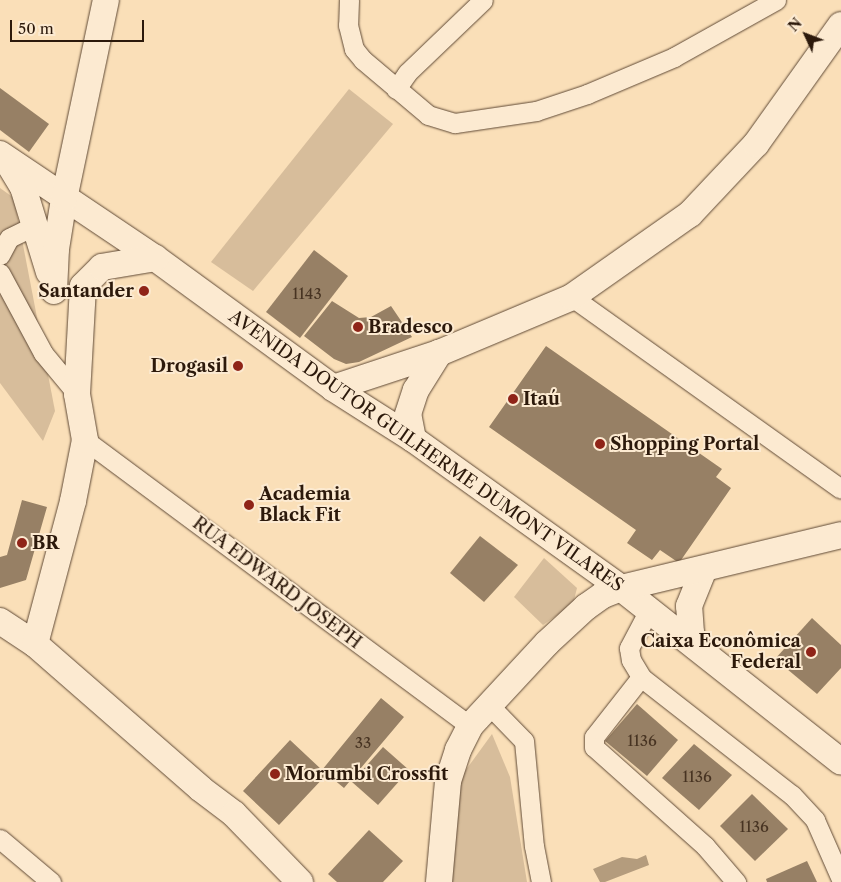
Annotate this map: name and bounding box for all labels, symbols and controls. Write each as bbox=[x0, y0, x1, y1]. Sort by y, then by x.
scale bar bbox=[12, 10, 146, 42]
north arrow bbox=[781, 10, 831, 60]
text: N bbox=[784, 14, 806, 35]
text: 50 m bbox=[18, 19, 54, 38]
place label: Santander bbox=[38, 280, 134, 302]
marker: Santander bbox=[138, 285, 150, 297]
house number: 1143 bbox=[292, 285, 322, 303]
street label: AVENIDA DOUTOR GUILHERME DUMONT VILARES bbox=[223, 305, 629, 597]
place label: Bradesco bbox=[368, 316, 453, 338]
marker: Bradesco bbox=[352, 321, 364, 333]
place label: Drogasil bbox=[150, 355, 228, 377]
marker: Drogasil bbox=[232, 360, 244, 372]
place label: Itaú bbox=[523, 388, 560, 410]
marker: Itaú bbox=[507, 393, 519, 405]
place label: Shopping Portal bbox=[610, 433, 759, 455]
marker: Shopping Portal bbox=[594, 438, 606, 450]
place label: Academia Black Fit bbox=[259, 484, 351, 526]
marker: Academia Black Fit bbox=[243, 499, 255, 511]
street label: RUA EDWARD JOSEPH bbox=[188, 512, 366, 654]
place label: BR bbox=[32, 532, 59, 554]
marker: BR bbox=[16, 537, 28, 549]
place label: Caixa Econômica Federal bbox=[640, 631, 801, 674]
marker: Caixa Econômica Federal bbox=[805, 646, 817, 658]
house number: 1136 bbox=[627, 732, 657, 750]
house number: 33 bbox=[355, 734, 371, 752]
place label: Morumbi Crossfit bbox=[285, 763, 448, 785]
marker: Morumbi Crossfit bbox=[269, 768, 281, 780]
house number: 1136 bbox=[682, 768, 712, 786]
house number: 1136 bbox=[739, 818, 769, 836]

